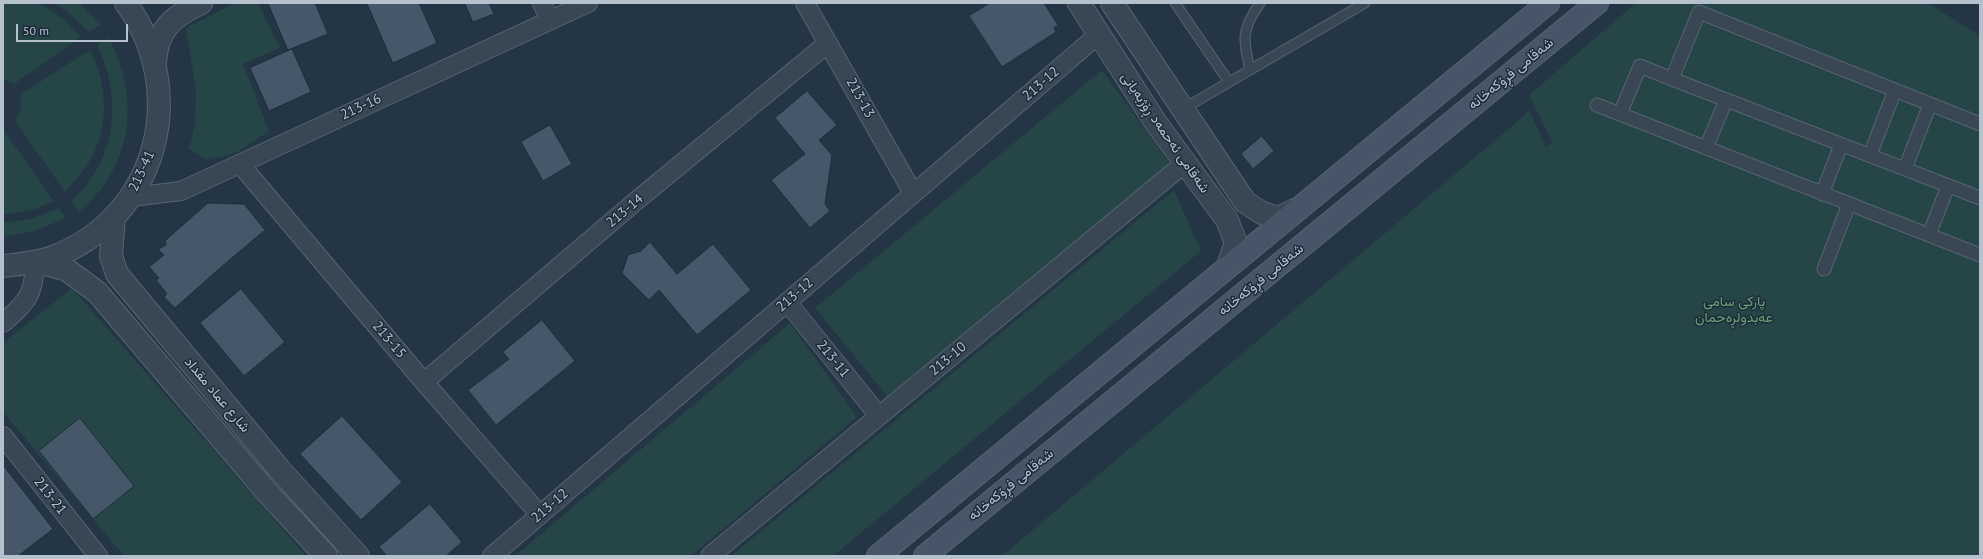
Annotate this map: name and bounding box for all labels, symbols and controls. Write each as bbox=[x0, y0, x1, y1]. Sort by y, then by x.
scale bar bbox=[18, 16, 130, 42]
text: 50 m bbox=[23, 23, 49, 38]
street label: شەقامی فڕۆکەخانە bbox=[1465, 35, 1557, 113]
street label: 213-12 bbox=[1019, 63, 1063, 105]
street label: شەقامی ئەحمەد ڕۆژبەیانی bbox=[1117, 69, 1213, 197]
street label: 213-13 bbox=[842, 75, 878, 121]
street label: 213-16 bbox=[338, 90, 384, 124]
street label: 213-41 bbox=[125, 148, 159, 194]
street label: 213-14 bbox=[603, 191, 647, 231]
street label: شەقامی فڕۆکەخانە bbox=[1215, 241, 1307, 319]
street label: 213-12 bbox=[773, 274, 817, 316]
park label: پارکی سامی عەبدولڕەحمان bbox=[1695, 294, 1773, 326]
street label: 213-15 bbox=[369, 318, 409, 362]
street label: 213-11 bbox=[813, 337, 853, 381]
street label: 213-10 bbox=[926, 339, 970, 379]
street label: شارع عماد مقداد bbox=[181, 354, 253, 436]
street label: شەقامی فڕۆکەخانە bbox=[965, 446, 1057, 524]
street label: 213-21 bbox=[30, 474, 70, 518]
street label: 213-12 bbox=[528, 485, 572, 527]

